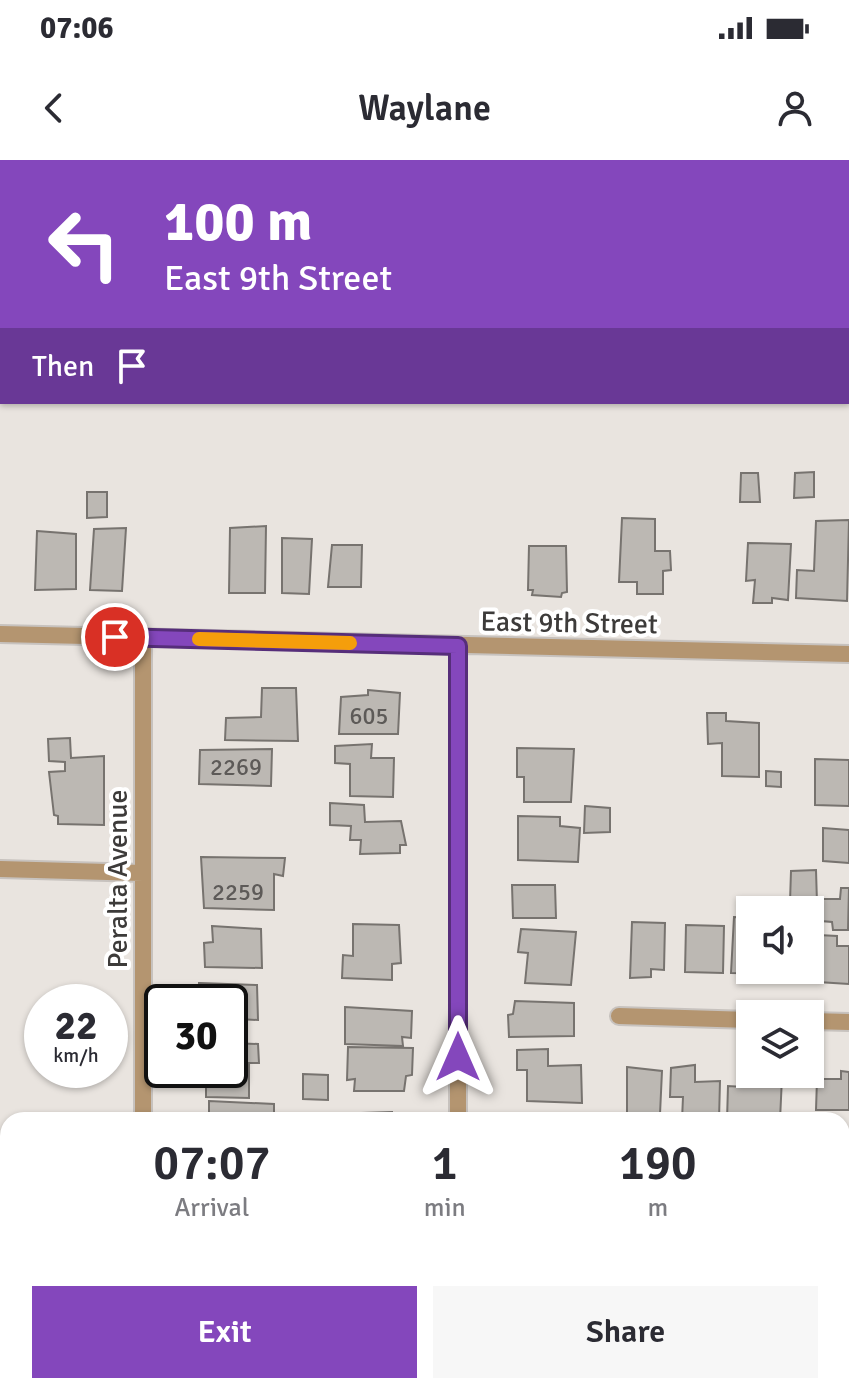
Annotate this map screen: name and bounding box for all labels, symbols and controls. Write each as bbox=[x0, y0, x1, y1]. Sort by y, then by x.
text: 07:06 bbox=[40, 10, 114, 47]
icon: back bbox=[32, 86, 76, 130]
text: Waylane bbox=[358, 86, 491, 131]
icon: person bbox=[773, 86, 817, 130]
text: 100 m bbox=[164, 187, 312, 256]
icon: left bbox=[32, 192, 136, 296]
text: East 9th Street bbox=[164, 256, 392, 301]
icon: arrive bbox=[110, 344, 154, 388]
text: Then bbox=[32, 348, 94, 385]
pin bbox=[81, 603, 149, 671]
street label: East 9th Street bbox=[480, 604, 658, 642]
icon: arrive bbox=[93, 615, 137, 659]
house number: 605 bbox=[350, 701, 388, 731]
house number: 2269 bbox=[210, 752, 262, 782]
street label: Peralta Avenue bbox=[101, 790, 135, 968]
house number: 2259 bbox=[212, 877, 264, 907]
map controls bbox=[736, 896, 824, 1088]
button: sound bbox=[736, 896, 824, 984]
speed limit sign: 30 bbox=[144, 984, 248, 1088]
button: layers bbox=[736, 1000, 824, 1088]
text: 22 bbox=[54, 1001, 98, 1051]
position arrow bbox=[416, 1015, 500, 1099]
text: km/h bbox=[53, 1043, 99, 1068]
text: 07:07 bbox=[153, 1134, 270, 1193]
text: 1 bbox=[432, 1134, 458, 1193]
text: 190 bbox=[619, 1134, 697, 1193]
text: Arrival bbox=[174, 1192, 249, 1224]
text: min bbox=[424, 1192, 466, 1224]
text: m bbox=[647, 1192, 668, 1224]
button: Exit bbox=[32, 1286, 417, 1378]
button: Share bbox=[433, 1286, 818, 1378]

